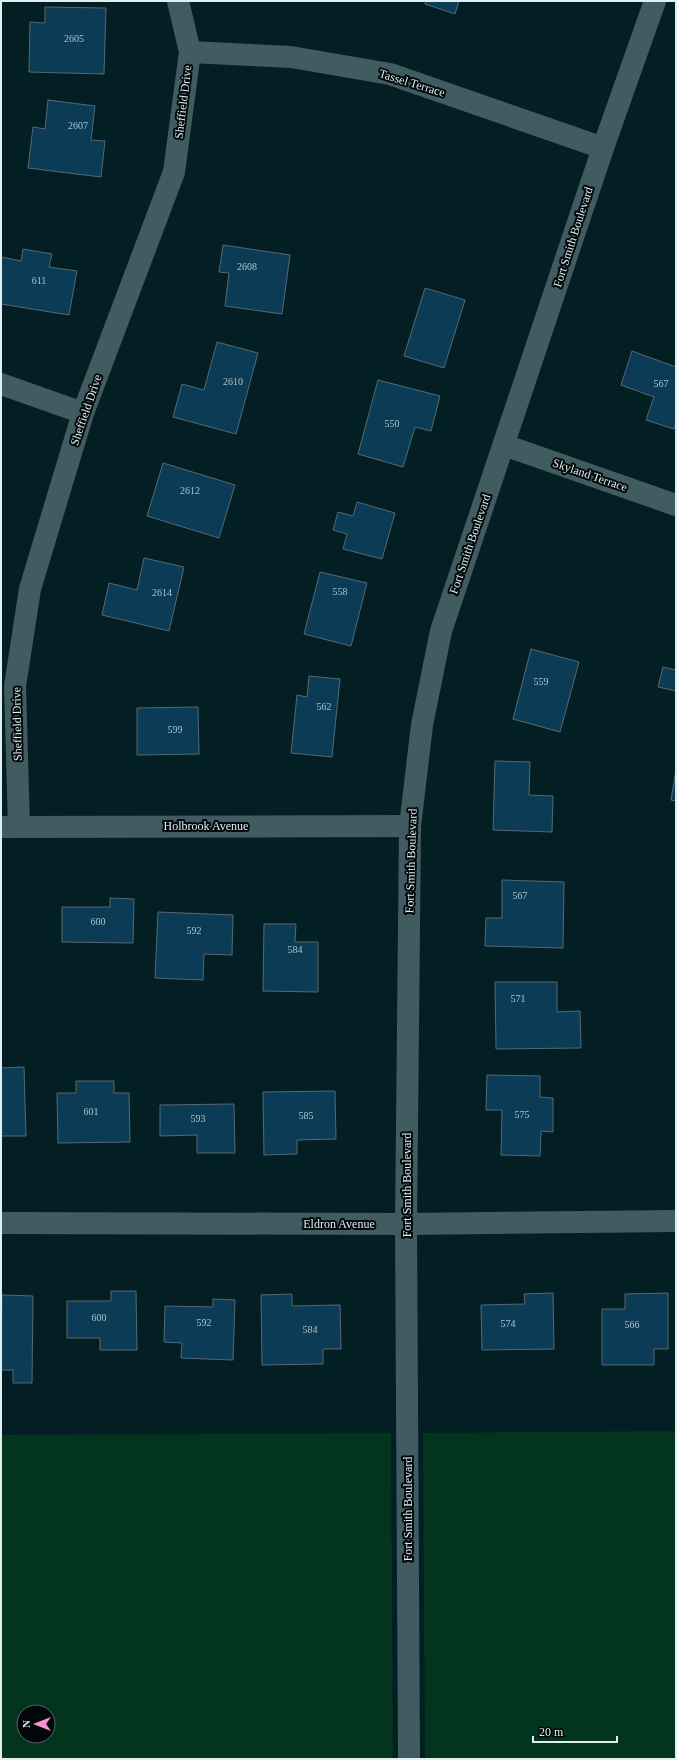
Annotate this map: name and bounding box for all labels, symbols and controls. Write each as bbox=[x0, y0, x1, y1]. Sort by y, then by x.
house number: 2605 bbox=[64, 33, 84, 44]
street label: Sheffield Drive bbox=[172, 64, 194, 140]
street label: Tassel Terrace bbox=[377, 66, 447, 100]
house number: 2607 bbox=[68, 120, 88, 131]
street label: Fort Smith Boulevard bbox=[550, 185, 596, 289]
house number: 2608 bbox=[237, 261, 257, 272]
house number: 611 bbox=[32, 275, 46, 286]
street label: Sheffield Drive bbox=[67, 373, 105, 447]
house number: 2610 bbox=[223, 376, 243, 387]
house number: 567 bbox=[654, 378, 669, 389]
house number: 550 bbox=[385, 418, 400, 429]
street label: Skyland Terrace bbox=[551, 456, 629, 494]
house number: 2612 bbox=[180, 485, 200, 496]
street label: Fort Smith Boulevard bbox=[446, 492, 494, 596]
house number: 558 bbox=[333, 586, 348, 597]
house number: 2614 bbox=[152, 587, 172, 598]
house number: 559 bbox=[534, 676, 549, 687]
street label: Sheffield Drive bbox=[9, 687, 25, 761]
house number: 562 bbox=[317, 701, 332, 712]
house number: 599 bbox=[168, 724, 183, 735]
street label: Fort Smith Boulevard bbox=[402, 808, 420, 914]
street label: Holbrook Avenue bbox=[164, 819, 248, 833]
house number: 567 bbox=[513, 890, 528, 901]
house number: 600 bbox=[91, 916, 106, 927]
house number: 592 bbox=[187, 925, 202, 936]
house number: 584 bbox=[288, 944, 303, 955]
house number: 571 bbox=[511, 993, 526, 1004]
house number: 601 bbox=[84, 1106, 99, 1117]
house number: 575 bbox=[515, 1109, 530, 1120]
house number: 585 bbox=[299, 1110, 314, 1121]
house number: 593 bbox=[191, 1113, 206, 1124]
street label: Fort Smith Boulevard bbox=[400, 1133, 414, 1237]
street label: Eldron Avenue bbox=[303, 1217, 375, 1231]
house number: 600 bbox=[92, 1312, 107, 1323]
house number: 592 bbox=[197, 1317, 212, 1328]
house number: 574 bbox=[501, 1318, 516, 1329]
house number: 566 bbox=[625, 1319, 640, 1330]
house number: 584 bbox=[303, 1324, 318, 1335]
street label: Fort Smith Boulevard bbox=[401, 1457, 415, 1561]
north arrow bbox=[16, 1704, 56, 1744]
scale bar bbox=[533, 1718, 617, 1744]
text: N bbox=[20, 1720, 32, 1728]
text: 20 m bbox=[539, 1725, 564, 1739]

